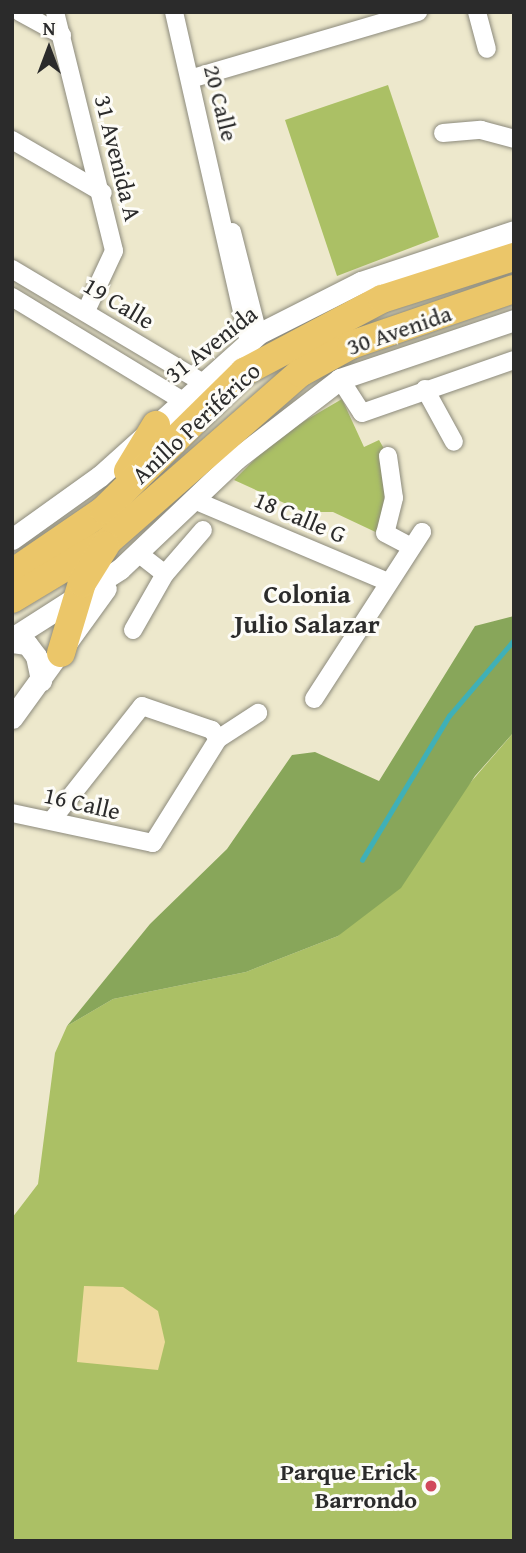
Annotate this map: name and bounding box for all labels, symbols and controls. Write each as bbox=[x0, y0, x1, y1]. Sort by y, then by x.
north arrow bbox=[14, 14, 84, 84]
text: N bbox=[43, 14, 55, 42]
street label: 20 Calle bbox=[198, 62, 244, 144]
street label: 31 Avenida A bbox=[88, 92, 148, 224]
street label: 19 Calle bbox=[78, 271, 160, 335]
street label: 31 Avenida bbox=[159, 299, 263, 389]
street label: 30 Avenida bbox=[343, 299, 455, 361]
street label: Anillo Periférico bbox=[126, 356, 266, 490]
street label: 18 Calle G bbox=[250, 485, 350, 549]
district label: Colonia Julio Salazar bbox=[234, 578, 380, 640]
street label: 16 Calle bbox=[41, 780, 123, 826]
place label: Parque Erick Barrondo bbox=[280, 1458, 417, 1514]
marker: Parque Erick Barrondo bbox=[423, 1478, 439, 1494]

